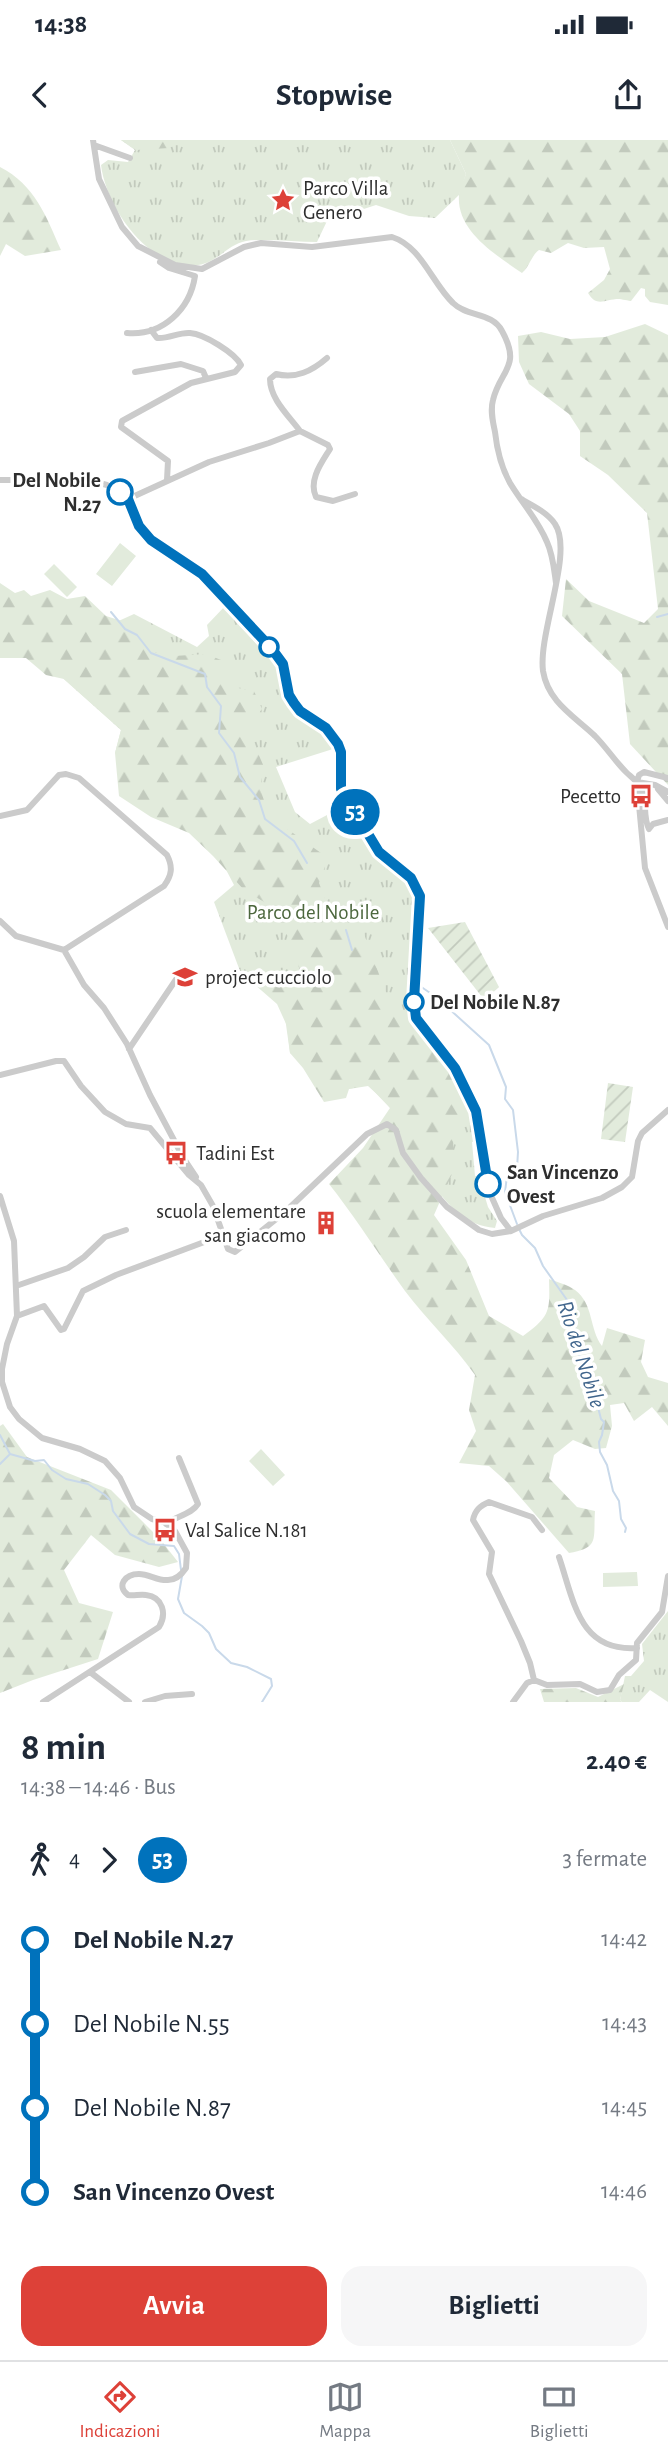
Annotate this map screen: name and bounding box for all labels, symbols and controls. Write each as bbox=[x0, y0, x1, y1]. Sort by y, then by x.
text: 14:38 bbox=[35, 11, 87, 37]
icon: back bbox=[21, 76, 59, 114]
icon: share bbox=[609, 76, 647, 114]
text: Stopwise bbox=[276, 79, 392, 111]
place label: Parco Villa Genero bbox=[303, 178, 389, 223]
place icon: Parco Villa Genero bbox=[269, 186, 297, 214]
place label: Del Nobile N.27 bbox=[12, 470, 101, 515]
marker: Del Nobile N.27 bbox=[107, 479, 133, 505]
unlabelled marker bbox=[259, 637, 279, 657]
bus stop icon: Pecetto bbox=[627, 782, 655, 810]
place label: Pecetto bbox=[560, 786, 621, 807]
line badge: 53 bbox=[324, 789, 386, 835]
text: 53 bbox=[345, 800, 365, 824]
park label: Parco del Nobile bbox=[247, 902, 379, 923]
school or university icon: project cucciolo bbox=[171, 963, 199, 991]
place label: project cucciolo bbox=[205, 967, 332, 988]
marker: Del Nobile N.87 bbox=[404, 992, 424, 1012]
place label: Del Nobile N.87 bbox=[430, 992, 560, 1013]
bus stop icon: Tadini Est bbox=[162, 1139, 190, 1167]
place label: Tadini Est bbox=[196, 1143, 275, 1164]
place label: San Vincenzo Ovest bbox=[507, 1162, 619, 1207]
marker: San Vincenzo Ovest bbox=[475, 1171, 501, 1197]
place label: scuola elementare san giacomo bbox=[156, 1201, 306, 1246]
building icon: scuola elementare san giacomo bbox=[312, 1209, 340, 1237]
water label: Rio del Nobile bbox=[552, 1298, 609, 1411]
bus stop icon: Val Salice N.181 bbox=[151, 1516, 179, 1544]
place label: Val Salice N.181 bbox=[185, 1520, 308, 1541]
text: 8 min bbox=[21, 1729, 106, 1767]
text: 2.40 € bbox=[586, 1748, 647, 1774]
text: 14:38 – 14:46 · Bus bbox=[21, 1776, 176, 1799]
icon: walk bbox=[21, 1841, 59, 1879]
icon: forward bbox=[90, 1841, 128, 1879]
text: 4 bbox=[69, 1848, 80, 1871]
text: 53 bbox=[152, 1848, 173, 1872]
text: 3 fermate bbox=[562, 1848, 647, 1871]
text: Del Nobile N.27 bbox=[73, 1927, 233, 1953]
text: 14:42 bbox=[601, 1928, 647, 1951]
text: Del Nobile N.55 bbox=[73, 2011, 230, 2037]
text: 14:43 bbox=[602, 2012, 647, 2035]
text: Del Nobile N.87 bbox=[73, 2095, 231, 2121]
text: 14:45 bbox=[602, 2096, 647, 2119]
text: San Vincenzo Ovest bbox=[73, 2179, 274, 2205]
text: 14:46 bbox=[601, 2180, 647, 2203]
button: Avvia bbox=[21, 2266, 327, 2346]
button: Biglietti bbox=[341, 2266, 647, 2346]
tab: Indicazioni bbox=[79, 2378, 160, 2443]
tab: Mappa bbox=[319, 2378, 371, 2443]
tab: Biglietti bbox=[530, 2378, 589, 2443]

